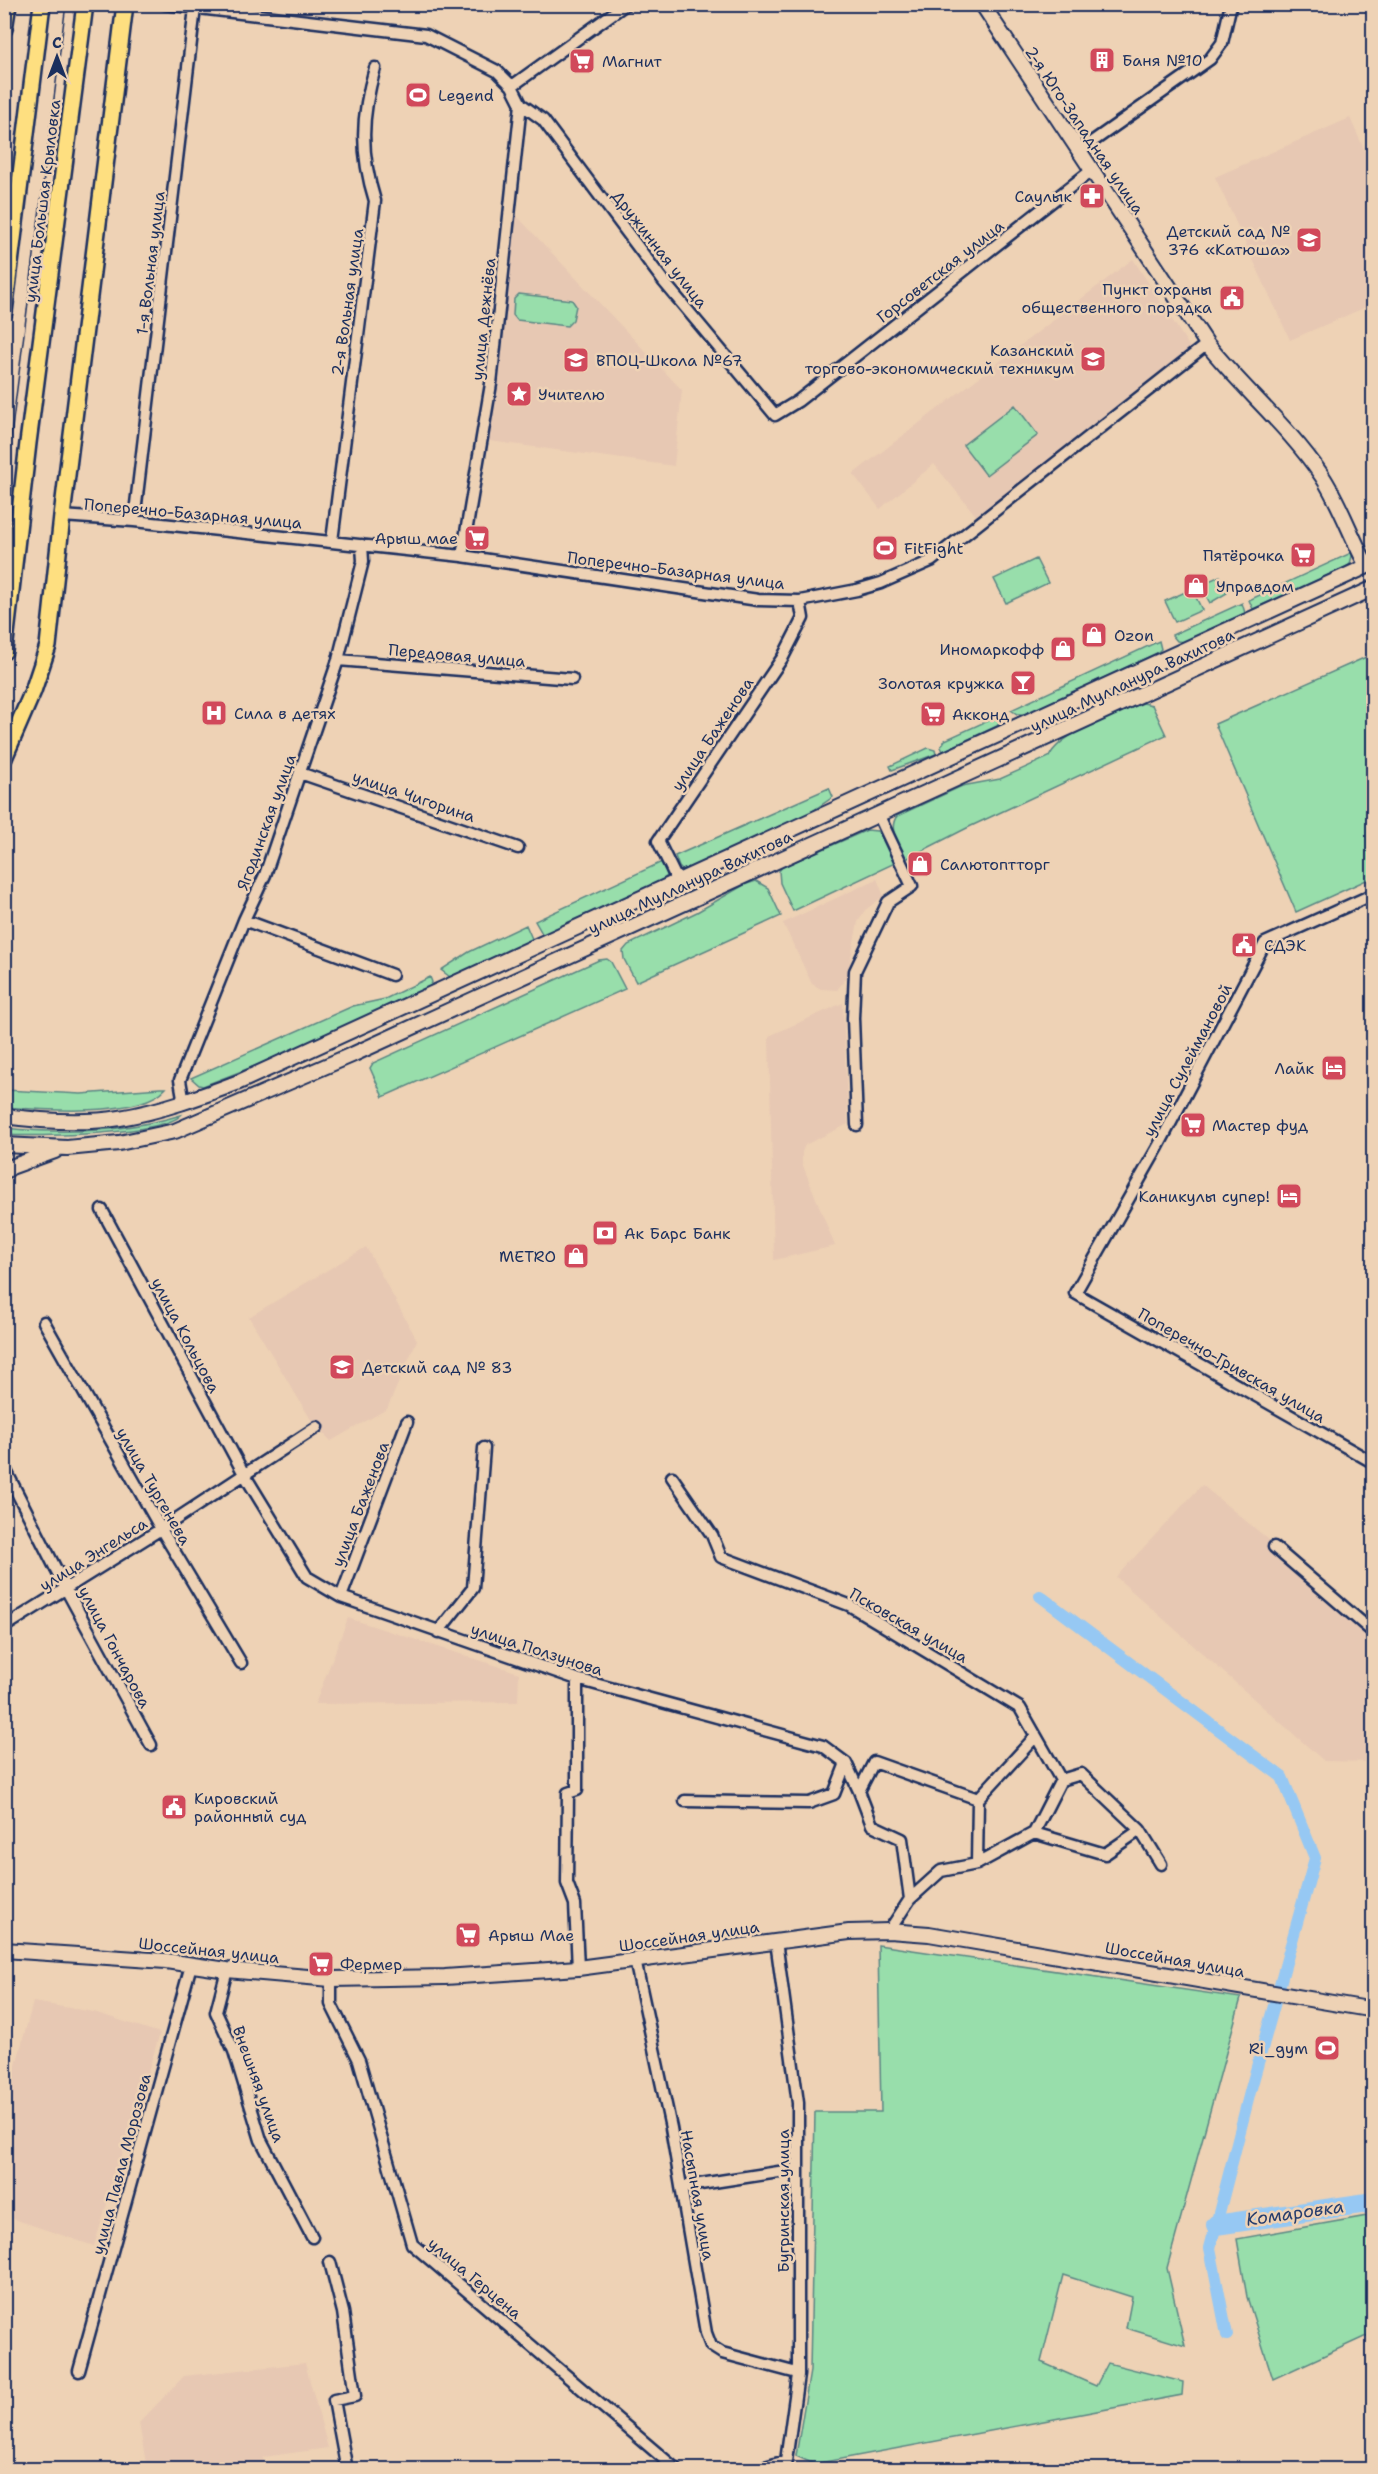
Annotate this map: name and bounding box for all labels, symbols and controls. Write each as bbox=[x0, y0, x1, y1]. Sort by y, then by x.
north arrow bbox=[27, 27, 87, 87]
text: С bbox=[52, 32, 62, 53]
street label: 2-я Юго-Западная улица bbox=[1020, 42, 1149, 219]
building icon: Баня №10 bbox=[1087, 45, 1117, 75]
supermarket icon: Магнит bbox=[567, 46, 597, 76]
place label: Баня №10 bbox=[1122, 50, 1203, 71]
place label: Магнит bbox=[602, 51, 663, 72]
sports icon: Legend bbox=[403, 80, 433, 110]
place label: Legend bbox=[438, 85, 494, 106]
street label: улица Большая Крыловка bbox=[20, 98, 65, 304]
pharmacy icon: Саулык bbox=[1077, 181, 1107, 211]
street label: Дружинная улица bbox=[607, 186, 712, 312]
place label: Саулык bbox=[1014, 186, 1073, 207]
street label: 1-я Вольная улица bbox=[131, 190, 170, 336]
street label: Горсоветская улица bbox=[872, 215, 1008, 328]
place label: Детский сад № 376 «Катюша» bbox=[1167, 221, 1290, 260]
school or university icon: Детский сад № 376 «Катюша» bbox=[1294, 225, 1324, 255]
street label: 2-я Вольная улица bbox=[327, 227, 368, 377]
street label: улица Дежнёва bbox=[467, 257, 500, 382]
place label: Пункт охраны общественного порядка bbox=[1021, 279, 1212, 318]
public building icon: Пункт охраны общественного порядка bbox=[1217, 283, 1247, 313]
place label: Казанский торгово-экономический техникум bbox=[805, 340, 1074, 379]
school or university icon: Казанский торгово-экономический техникум bbox=[1078, 344, 1108, 374]
school or university icon: ВПОЦ-Школа №67 bbox=[561, 345, 591, 375]
place label: ВПОЦ-Школа №67 bbox=[596, 350, 743, 371]
place icon: Учителю bbox=[504, 379, 534, 409]
place label: Учителю bbox=[538, 384, 605, 405]
street label: Поперечно-Базарная улица bbox=[83, 493, 303, 534]
supermarket icon: Арыш мае bbox=[462, 523, 492, 553]
place label: Арыш мае bbox=[375, 528, 458, 549]
sports icon: FitFight bbox=[870, 533, 900, 563]
place label: FitFight bbox=[904, 538, 963, 559]
supermarket icon: Пятёрочка bbox=[1288, 540, 1318, 570]
place label: Пятёрочка bbox=[1203, 545, 1284, 566]
street label: Поперечно-Базарная улица bbox=[566, 547, 786, 594]
shop icon: Управдом bbox=[1181, 571, 1211, 601]
place label: Управдом bbox=[1216, 576, 1294, 597]
shop icon: Ozon bbox=[1079, 620, 1109, 650]
street label: улица Мулланура Вахитова bbox=[1027, 624, 1238, 737]
place label: Ozon bbox=[1114, 625, 1154, 646]
shop icon: Иномаркофф bbox=[1048, 634, 1078, 664]
street label: Передовая улица bbox=[388, 639, 526, 672]
place label: Иномаркофф bbox=[939, 639, 1044, 660]
bar icon: Золотая кружка bbox=[1008, 668, 1038, 698]
street label: улица Баженова bbox=[667, 673, 758, 795]
place label: Золотая кружка bbox=[878, 673, 1004, 694]
hospital icon: Сила в детях bbox=[199, 698, 229, 728]
supermarket icon: Акконд bbox=[918, 699, 948, 729]
place label: Сила в детях bbox=[234, 703, 336, 724]
place label: Акконд bbox=[952, 704, 1009, 725]
street label: Ягодинская улица bbox=[232, 751, 301, 893]
street label: улица Чигорина bbox=[350, 766, 478, 827]
street label: улица Мулланура Вахитова bbox=[585, 826, 796, 939]
shop icon: Салютоптторг bbox=[905, 849, 935, 879]
place label: Салютоптторг bbox=[940, 854, 1051, 875]
public building icon: СДЭК bbox=[1229, 930, 1259, 960]
place label: СДЭК bbox=[1264, 935, 1307, 956]
street label: улица Сулеймановой bbox=[1138, 980, 1237, 1140]
hotel icon: Лайк bbox=[1319, 1053, 1349, 1083]
place label: Лайк bbox=[1275, 1058, 1314, 1079]
supermarket icon: Мастер фуд bbox=[1178, 1110, 1208, 1140]
place label: Мастер фуд bbox=[1212, 1115, 1308, 1136]
hotel icon: Каникулы супер! bbox=[1274, 1181, 1304, 1211]
place label: Каникулы супер! bbox=[1139, 1186, 1270, 1207]
bank icon: Ак Барс Банк bbox=[590, 1218, 620, 1248]
place label: Ак Барс Банк bbox=[624, 1223, 731, 1244]
shop icon: METRO bbox=[561, 1241, 591, 1271]
place label: METRO bbox=[499, 1246, 556, 1267]
street label: улица Кольцова bbox=[146, 1274, 225, 1397]
street label: Поперечно-Гривская улица bbox=[1134, 1303, 1329, 1428]
school or university icon: Детский сад № 83 bbox=[327, 1352, 357, 1382]
place label: Детский сад № 83 bbox=[362, 1357, 512, 1378]
street label: улица Тургенева bbox=[111, 1424, 196, 1549]
street label: улица Баженова bbox=[327, 1438, 394, 1570]
street label: улица Энгельса bbox=[35, 1513, 151, 1596]
street label: улица Гончарова bbox=[74, 1583, 155, 1712]
street label: Псковская улица bbox=[846, 1583, 972, 1668]
street label: улица Ползунова bbox=[468, 1618, 605, 1681]
place label: Кировский районный суд bbox=[194, 1788, 306, 1827]
public building icon: Кировский районный суд bbox=[159, 1792, 189, 1822]
street label: Шоссейная улица bbox=[618, 1916, 761, 1957]
supermarket icon: Арыш Мае bbox=[453, 1920, 483, 1950]
place label: Арыш Мае bbox=[488, 1925, 574, 1946]
street label: Шоссейная улица bbox=[138, 1933, 280, 1968]
street label: Шоссейная улица bbox=[1103, 1937, 1246, 1982]
supermarket icon: Фермер bbox=[306, 1949, 336, 1979]
place label: Фермер bbox=[340, 1954, 402, 1975]
street label: Внешняя улица bbox=[228, 2023, 289, 2145]
sports icon: Ri_gym bbox=[1312, 2033, 1342, 2063]
place label: Ri_gym bbox=[1249, 2038, 1308, 2059]
street label: улица Павла Морозова bbox=[87, 2071, 156, 2257]
street label: Насыпная улица bbox=[676, 2128, 719, 2262]
street label: Бугринская улица bbox=[773, 2129, 794, 2273]
water label: Комаровка bbox=[1244, 2194, 1346, 2232]
street label: улица Герцена bbox=[423, 2233, 526, 2324]

